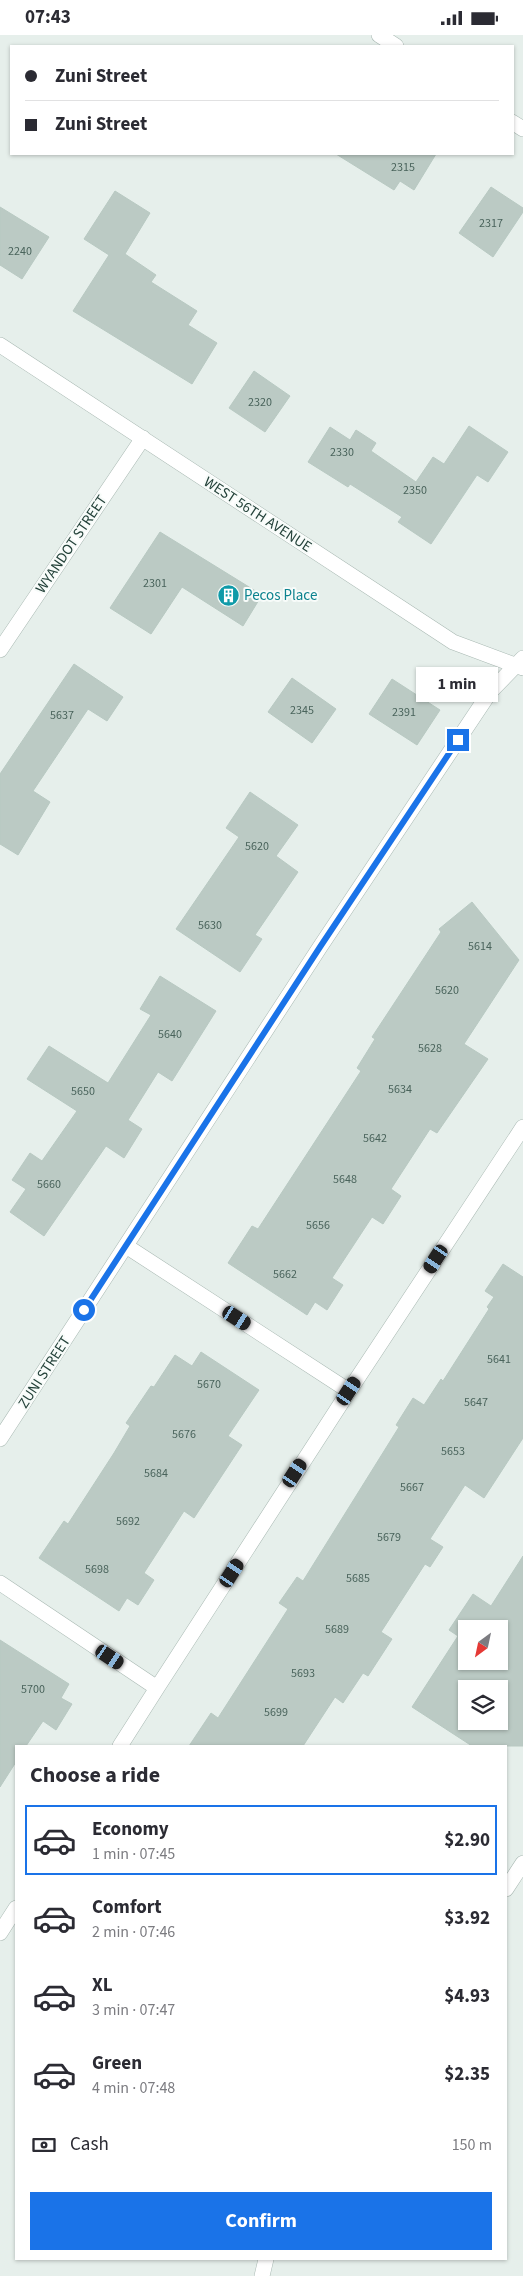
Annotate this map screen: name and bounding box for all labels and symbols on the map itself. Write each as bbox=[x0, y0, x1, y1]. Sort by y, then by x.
house number: 2315 bbox=[391, 159, 415, 176]
house number: 2317 bbox=[479, 215, 503, 232]
house number: 2240 bbox=[8, 243, 32, 260]
house number: 2320 bbox=[248, 394, 272, 411]
house number: 2330 bbox=[330, 444, 354, 461]
street label: WEST 56TH AVENUE bbox=[200, 472, 316, 557]
house number: 2350 bbox=[403, 482, 427, 499]
street label: WYANDOT STREET bbox=[31, 491, 112, 598]
house number: 2301 bbox=[143, 575, 167, 592]
building icon: Pecos Place bbox=[216, 583, 240, 607]
place label: Pecos Place bbox=[244, 585, 317, 606]
callout: 1 min bbox=[417, 667, 499, 703]
house number: 2345 bbox=[290, 702, 314, 719]
house number: 2391 bbox=[392, 704, 416, 721]
house number: 5637 bbox=[50, 707, 74, 724]
route end bbox=[447, 729, 469, 751]
house number: 5620 bbox=[245, 838, 269, 855]
house number: 5630 bbox=[198, 917, 222, 934]
house number: 5614 bbox=[468, 938, 492, 955]
house number: 5620 bbox=[435, 982, 459, 999]
house number: 5640 bbox=[158, 1026, 182, 1043]
house number: 5628 bbox=[418, 1040, 442, 1057]
house number: 5634 bbox=[388, 1081, 412, 1098]
house number: 5650 bbox=[71, 1083, 95, 1100]
house number: 5642 bbox=[363, 1130, 387, 1147]
house number: 5648 bbox=[333, 1171, 357, 1188]
house number: 5660 bbox=[37, 1176, 61, 1193]
house number: 5656 bbox=[306, 1217, 330, 1234]
car bbox=[421, 1242, 450, 1276]
house number: 5662 bbox=[273, 1266, 297, 1283]
route start bbox=[73, 1299, 95, 1321]
car bbox=[220, 1304, 253, 1332]
street label: ZUNI STREET bbox=[13, 1332, 76, 1413]
house number: 5641 bbox=[487, 1351, 511, 1368]
car bbox=[334, 1374, 363, 1408]
house number: 5670 bbox=[197, 1376, 221, 1393]
house number: 5647 bbox=[464, 1394, 488, 1411]
house number: 5676 bbox=[172, 1426, 196, 1443]
house number: 5653 bbox=[441, 1443, 465, 1460]
car bbox=[280, 1456, 309, 1490]
house number: 5684 bbox=[144, 1465, 168, 1482]
house number: 5667 bbox=[400, 1479, 424, 1496]
house number: 5692 bbox=[116, 1513, 140, 1530]
house number: 5679 bbox=[377, 1529, 401, 1546]
car bbox=[217, 1556, 246, 1590]
house number: 5698 bbox=[85, 1561, 109, 1578]
house number: 5685 bbox=[346, 1570, 370, 1587]
north arrow bbox=[458, 1620, 508, 1670]
house number: 5689 bbox=[325, 1621, 349, 1638]
car bbox=[93, 1642, 126, 1672]
house number: 5693 bbox=[291, 1665, 315, 1682]
house number: 5700 bbox=[21, 1681, 45, 1698]
house number: 5699 bbox=[264, 1704, 288, 1721]

